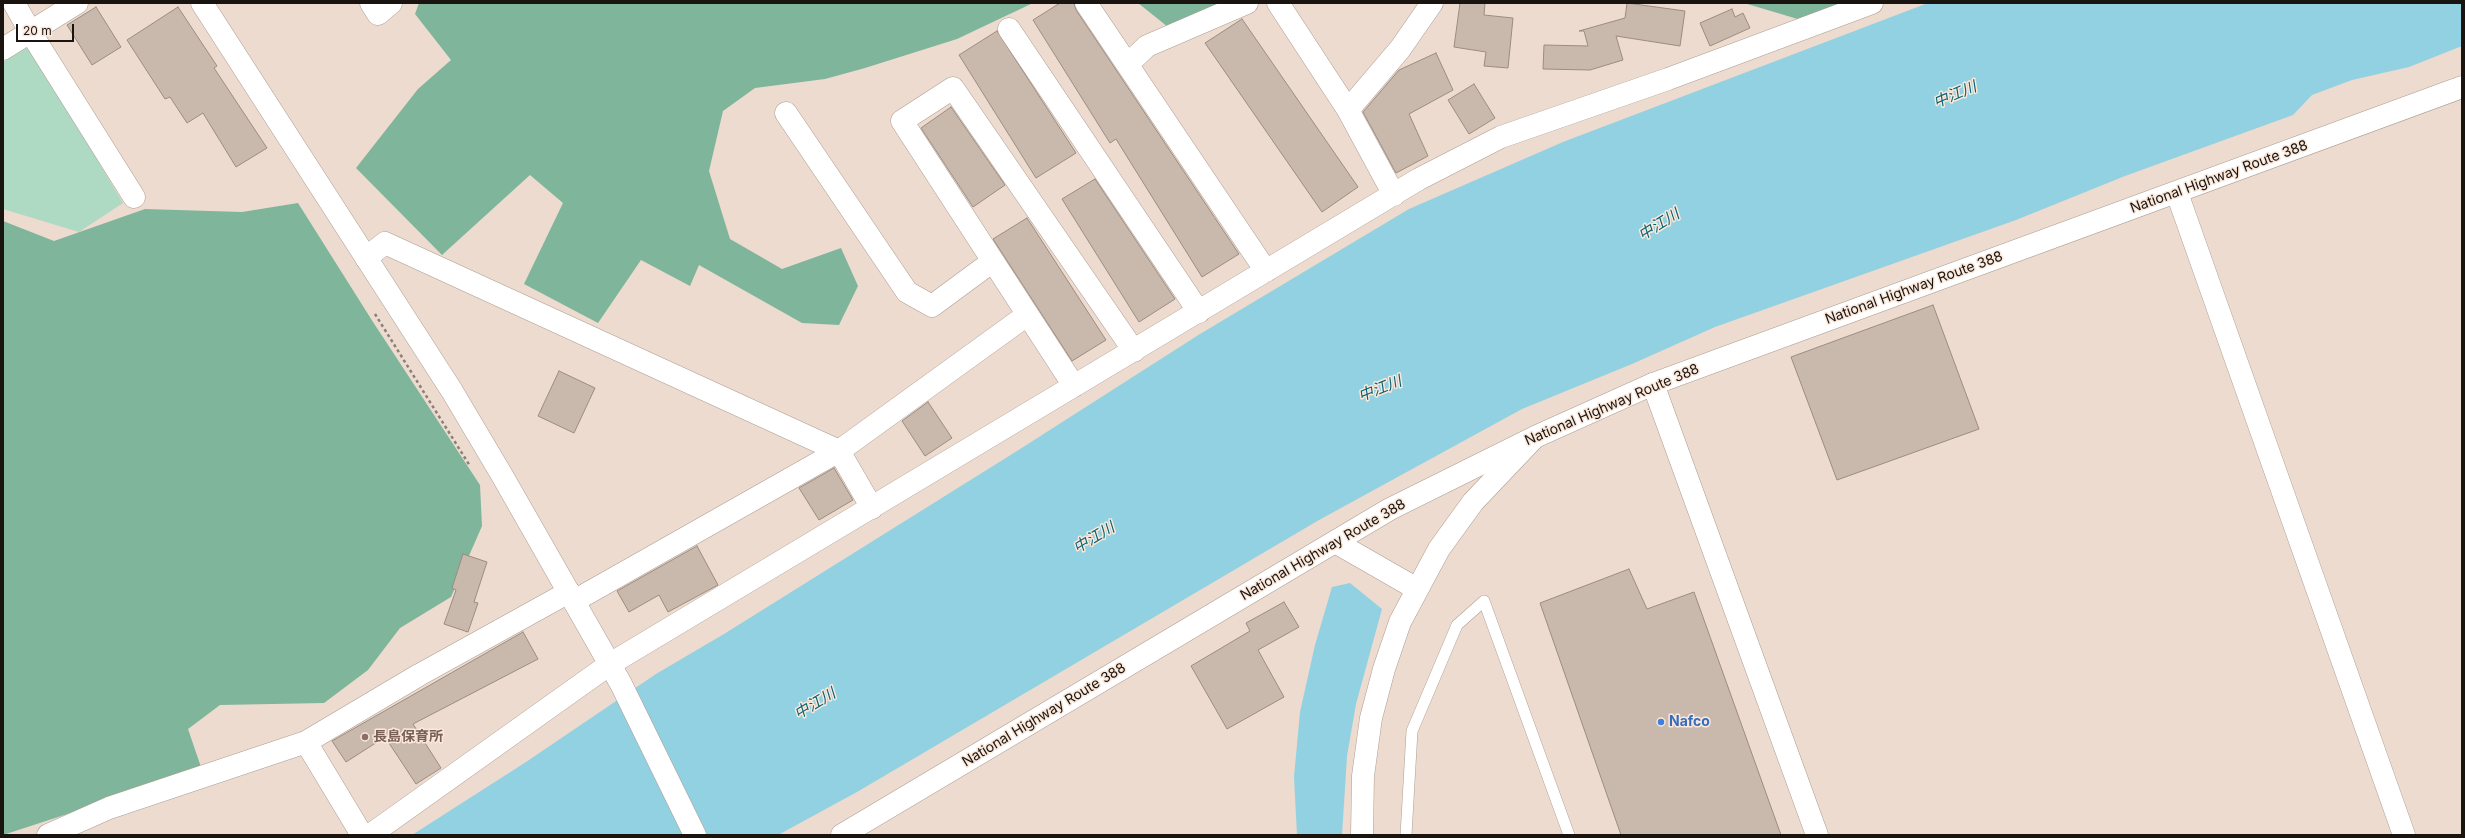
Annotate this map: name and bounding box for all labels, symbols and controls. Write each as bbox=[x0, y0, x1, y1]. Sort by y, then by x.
scale bar bbox=[18, 16, 76, 42]
text: 20 m bbox=[23, 23, 52, 38]
water label: 中江川 bbox=[1931, 78, 1979, 112]
street label: National Highway Route 388 bbox=[2128, 137, 2310, 217]
water label: 中江川 bbox=[1635, 205, 1683, 245]
street label: National Highway Route 388 bbox=[1823, 248, 2005, 328]
street label: National Highway Route 388 bbox=[1522, 361, 1702, 449]
water label: 中江川 bbox=[1356, 372, 1404, 406]
street label: National Highway Route 388 bbox=[1237, 496, 1409, 604]
water label: 中江川 bbox=[1070, 519, 1118, 557]
street label: National Highway Route 388 bbox=[959, 659, 1129, 771]
water label: 中江川 bbox=[791, 685, 839, 723]
place label: Nafco bbox=[1669, 714, 1710, 730]
marker: Nafco bbox=[1656, 717, 1666, 727]
place label: 長島保育所 bbox=[373, 729, 443, 745]
marker: 長島保育所 bbox=[360, 732, 370, 742]

